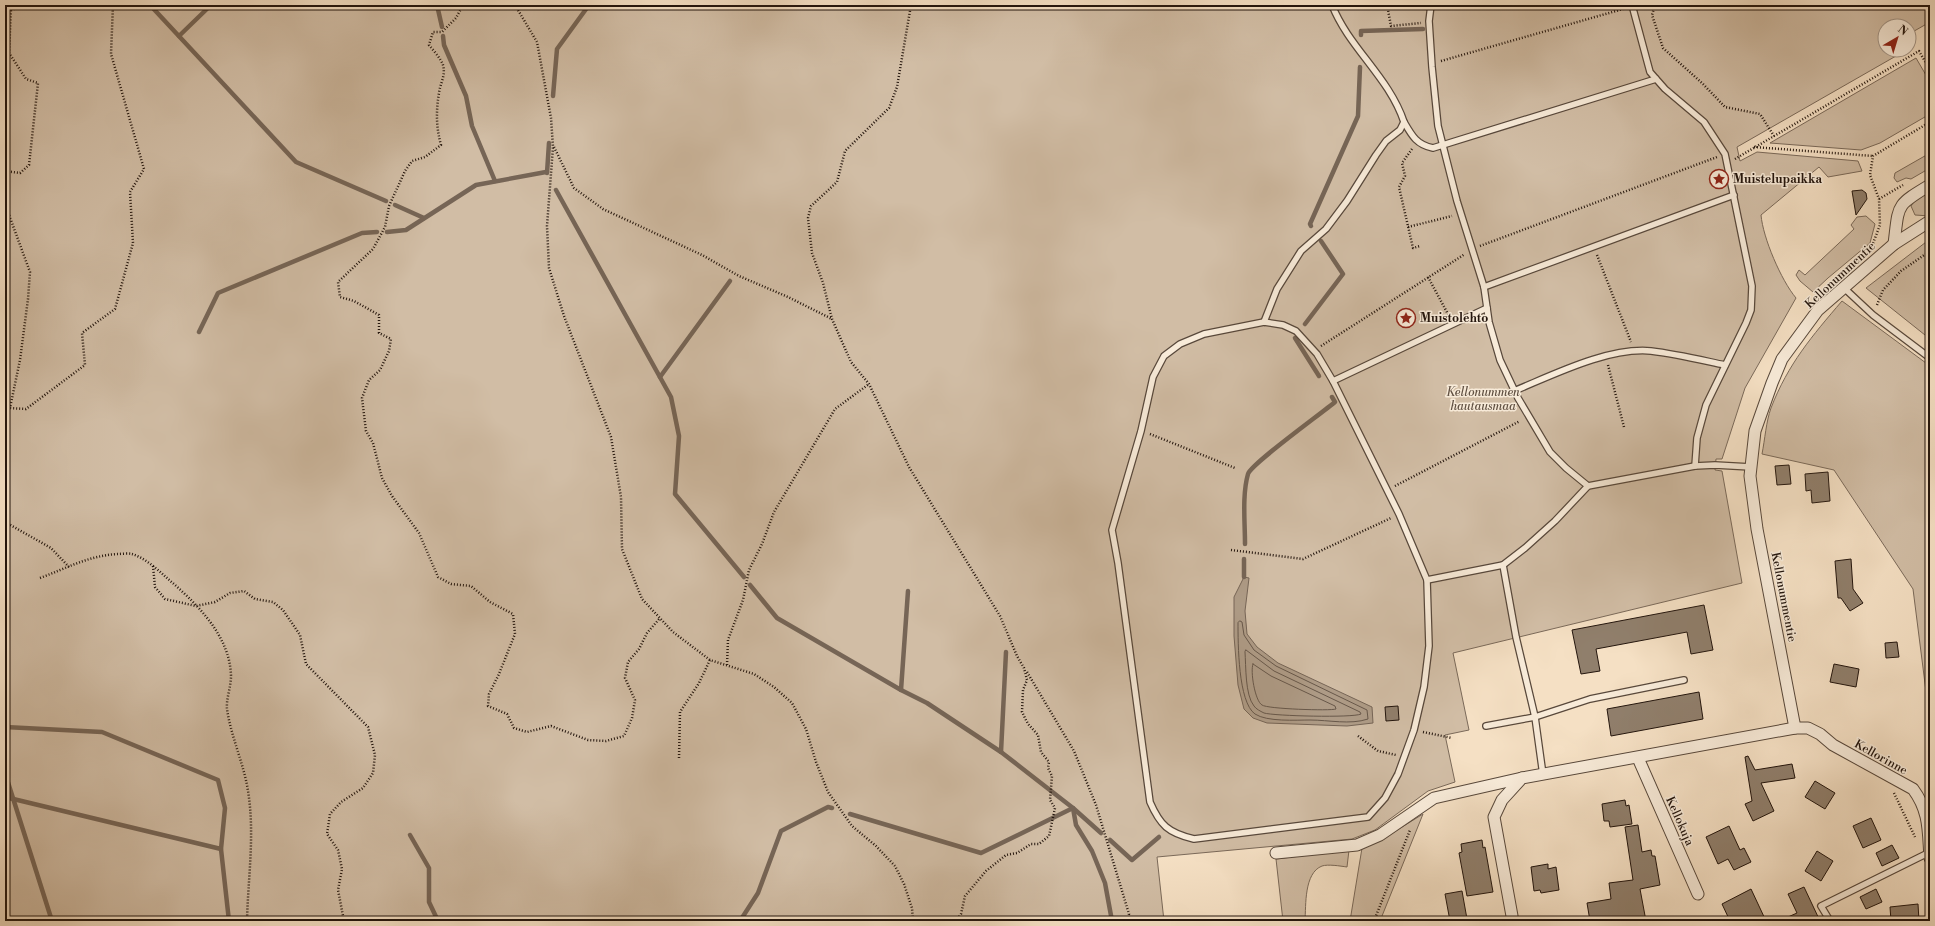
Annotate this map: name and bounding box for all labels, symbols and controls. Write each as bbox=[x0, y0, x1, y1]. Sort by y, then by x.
north arrow bbox=[1877, 18, 1917, 58]
text: N bbox=[1895, 23, 1911, 39]
place icon: Muistelupaikka bbox=[1708, 168, 1730, 190]
place label: Muistelupaikka bbox=[1733, 172, 1822, 187]
street label: Kellonummentie bbox=[1802, 239, 1879, 312]
place icon: Muistolehto bbox=[1395, 307, 1417, 329]
place label: Muistolehto bbox=[1420, 311, 1488, 326]
park label: Kellonummen hautausmaa bbox=[1446, 385, 1520, 414]
street label: Kellonummentie bbox=[1767, 551, 1800, 643]
street label: Kellorinne bbox=[1852, 737, 1910, 778]
street label: Kellokuja bbox=[1662, 794, 1697, 849]

